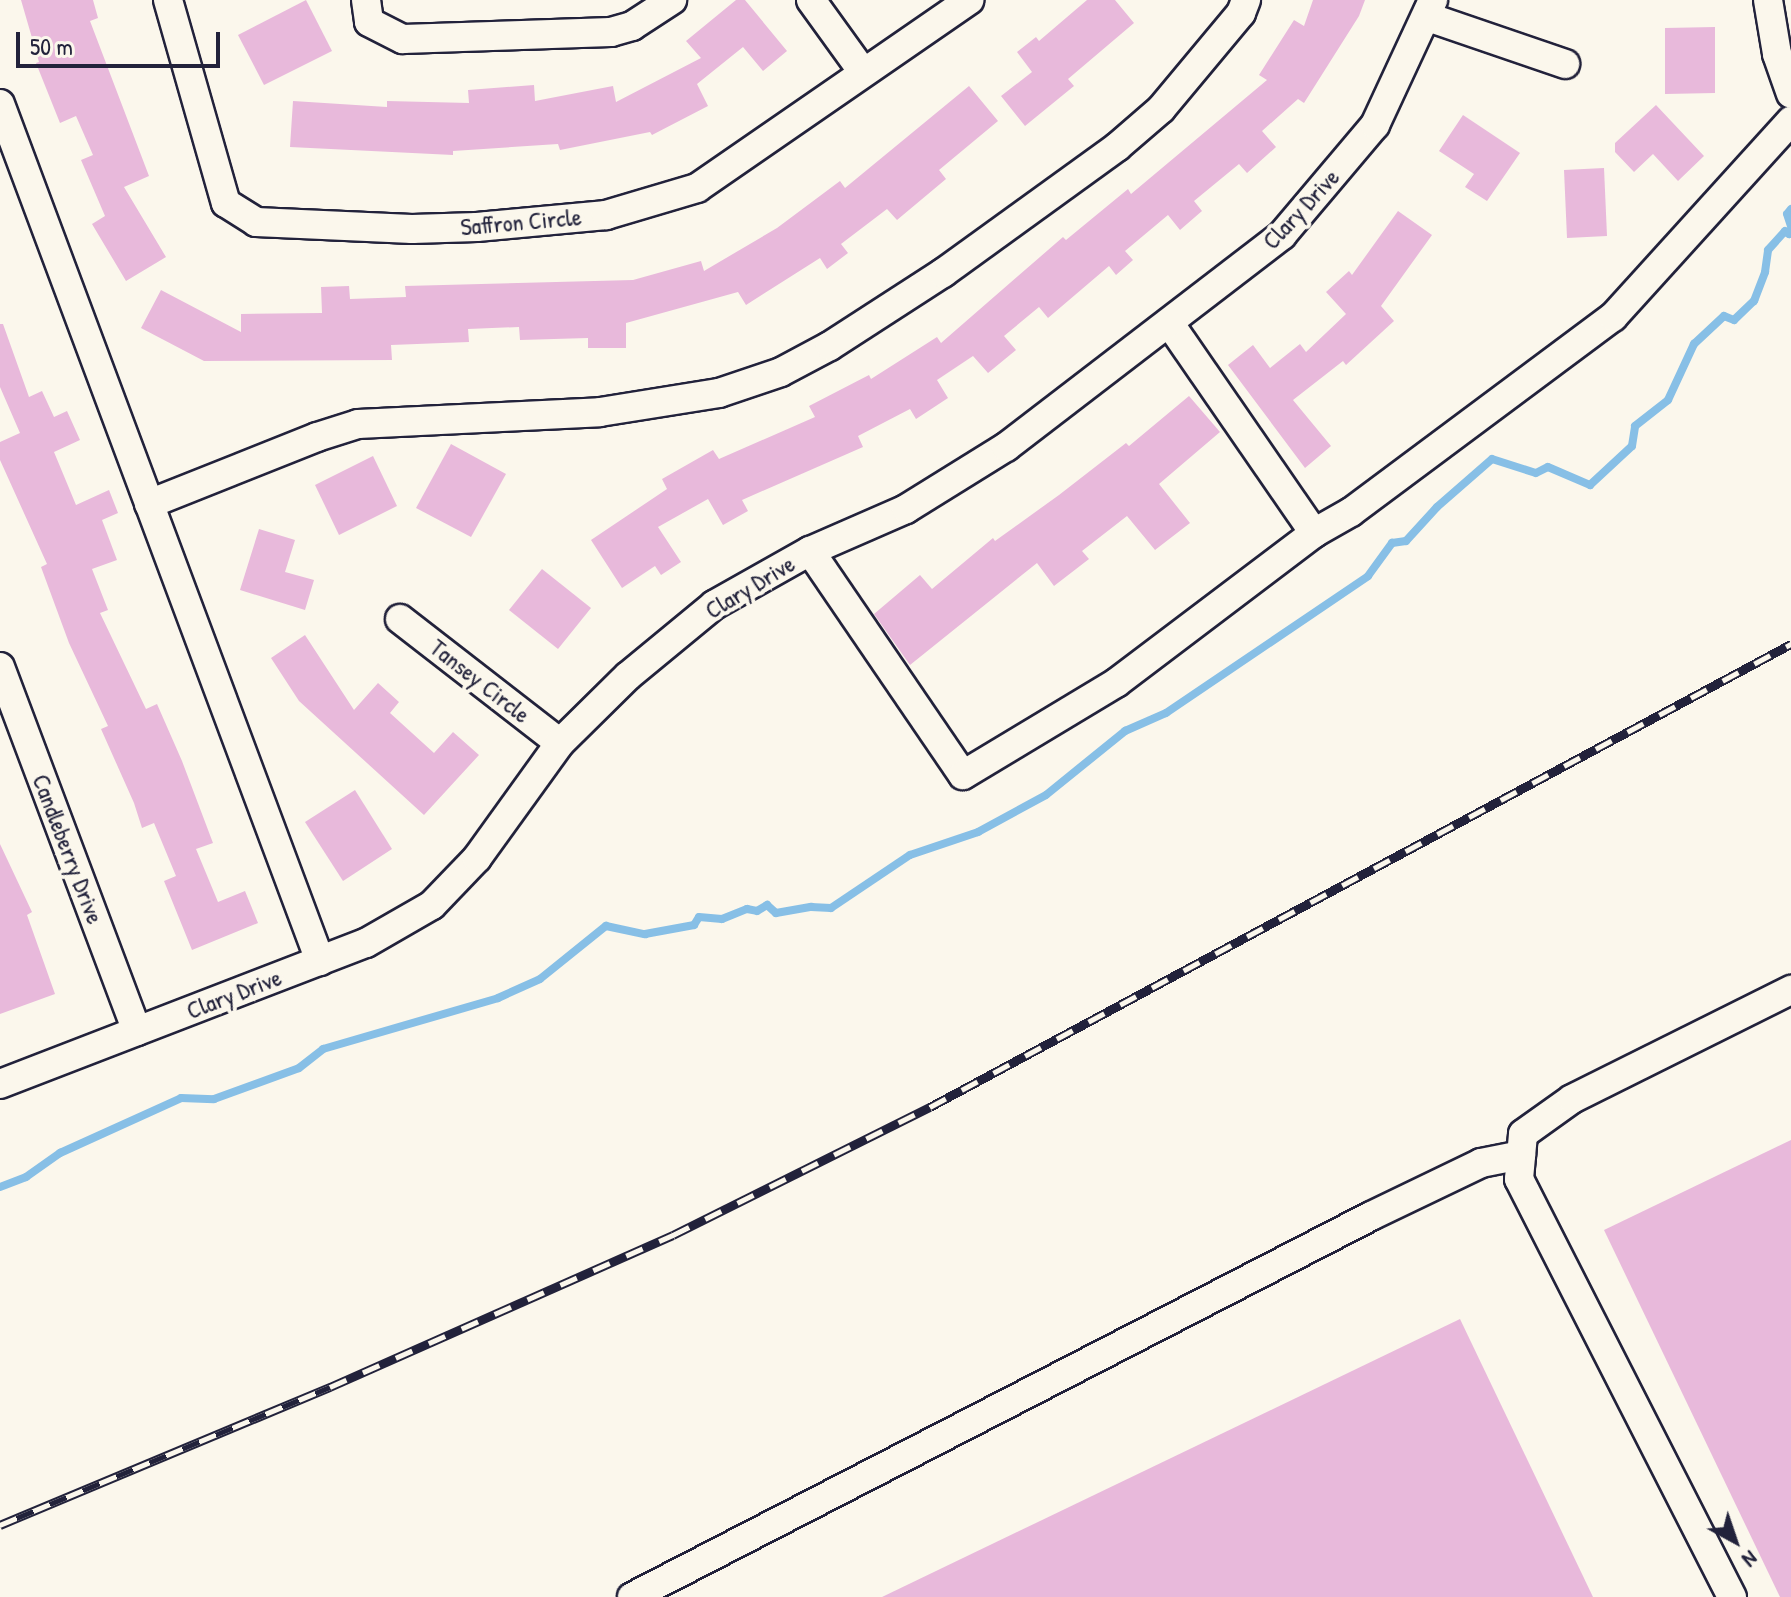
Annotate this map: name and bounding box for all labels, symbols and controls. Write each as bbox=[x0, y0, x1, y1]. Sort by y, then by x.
scale bar bbox=[20, 16, 224, 66]
text: 50 m bbox=[30, 30, 73, 62]
street label: Clary Drive bbox=[1257, 163, 1345, 255]
street label: Saffron Circle bbox=[459, 202, 583, 242]
street label: Clary Drive bbox=[700, 549, 800, 625]
street label: Tansey Circle bbox=[424, 633, 536, 729]
street label: Candleberry Drive bbox=[26, 770, 110, 928]
street label: Clary Drive bbox=[183, 963, 285, 1025]
north arrow bbox=[1695, 1501, 1775, 1581]
text: N bbox=[1736, 1544, 1765, 1575]

